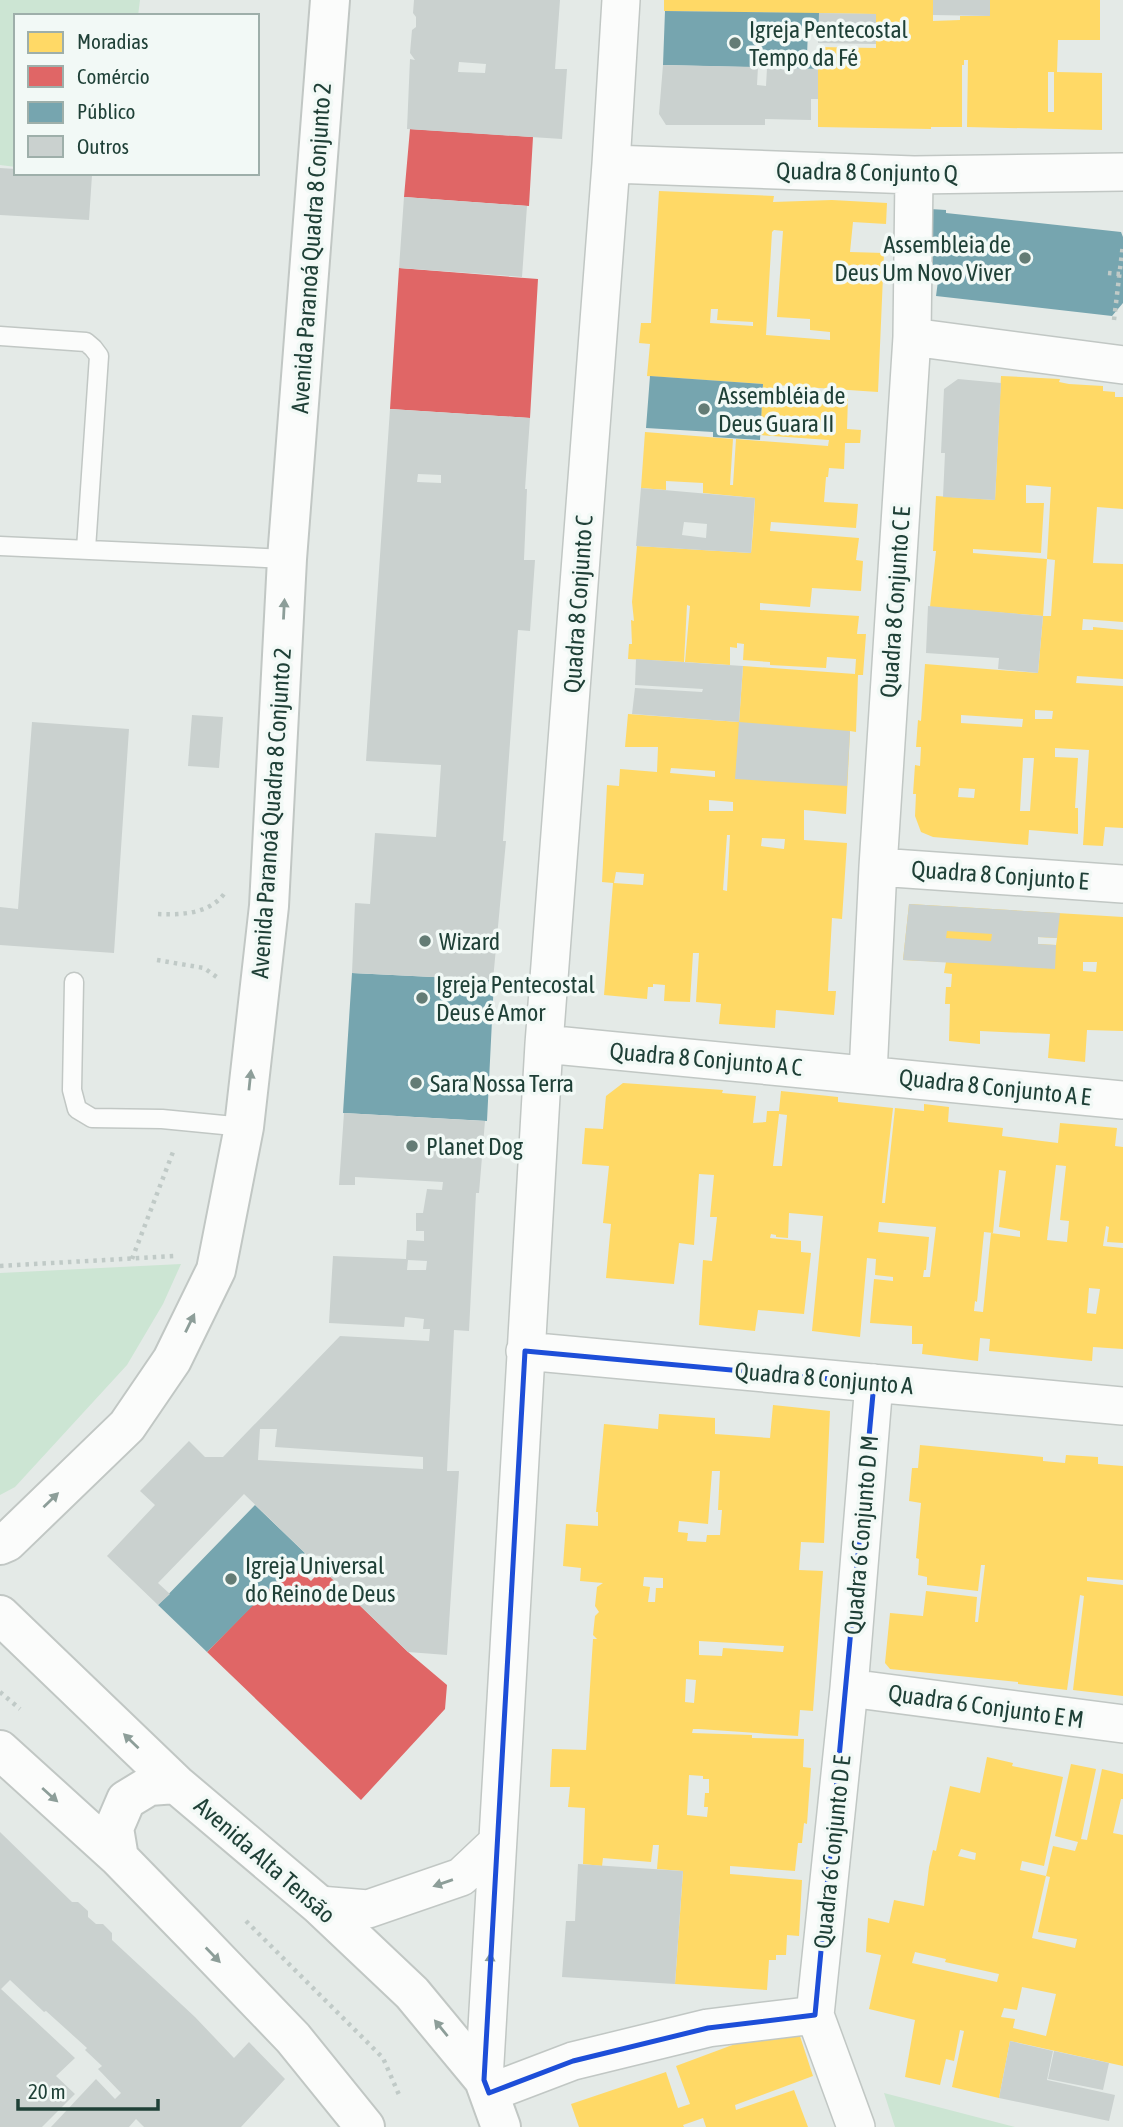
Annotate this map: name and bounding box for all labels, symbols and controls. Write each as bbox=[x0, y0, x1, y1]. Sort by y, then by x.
legend bbox=[14, 14, 259, 175]
place label: Igreja Pentecostal Tempo da Fé bbox=[749, 16, 909, 71]
text: Moradias bbox=[77, 29, 148, 53]
marker: Igreja Pentecostal Tempo da Fé bbox=[727, 35, 743, 51]
text: Comércio bbox=[77, 64, 150, 88]
street label: Avenida Paranoá Quadra 8 Conjunto 2 bbox=[286, 82, 336, 414]
text: Público bbox=[77, 99, 135, 123]
text: Outros bbox=[77, 134, 129, 158]
street label: Quadra 8 Conjunto Q bbox=[776, 157, 959, 187]
place label: Assembleia de Deus Um Novo Viver bbox=[834, 231, 1012, 286]
marker: Assembleia de Deus Um Novo Viver bbox=[1017, 250, 1033, 266]
place label: Assembléia de Deus Guara II bbox=[718, 382, 846, 437]
marker: Assembléia de Deus Guara II bbox=[696, 401, 712, 417]
street label: Quadra 8 Conjunto C E bbox=[875, 505, 915, 699]
street label: Quadra 8 Conjunto C bbox=[558, 514, 598, 694]
one-way arrow bbox=[279, 598, 290, 620]
street label: Avenida Paranoá Quadra 8 Conjunto 2 bbox=[246, 647, 296, 979]
street label: Quadra 8 Conjunto E bbox=[910, 855, 1090, 895]
place label: Wizard bbox=[439, 928, 500, 955]
marker: Wizard bbox=[417, 933, 433, 949]
place label: Igreja Pentecostal Deus é Amor bbox=[436, 971, 596, 1026]
marker: Igreja Pentecostal Deus é Amor bbox=[414, 990, 430, 1006]
street label: Quadra 8 Conjunto A C bbox=[609, 1037, 804, 1081]
street label: Quadra 8 Conjunto A E bbox=[898, 1064, 1092, 1110]
one-way arrow bbox=[244, 1069, 255, 1091]
place label: Sara Nossa Terra bbox=[430, 1070, 574, 1097]
marker: Sara Nossa Terra bbox=[408, 1075, 424, 1091]
place label: Planet Dog bbox=[426, 1133, 524, 1160]
marker: Planet Dog bbox=[404, 1138, 420, 1154]
one-way arrow bbox=[185, 1313, 196, 1333]
street label: Quadra 8 Conjunto A bbox=[734, 1357, 915, 1399]
street label: Quadra 6 Conjunto D M bbox=[839, 1434, 883, 1636]
one-way arrow bbox=[42, 1491, 59, 1508]
place label: Igreja Universal do Reino de Deus bbox=[245, 1552, 396, 1607]
marker: Igreja Universal do Reino de Deus bbox=[223, 1571, 239, 1587]
street label: Quadra 6 Conjunto E M bbox=[887, 1679, 1085, 1733]
one-way arrow bbox=[123, 1733, 140, 1749]
street label: Quadra 6 Conjunto D E bbox=[808, 1754, 856, 1950]
one-way arrow bbox=[42, 1787, 59, 1803]
street label: Avenida Alta Tensão bbox=[189, 1792, 341, 1928]
one-way arrow bbox=[433, 1878, 454, 1889]
one-way arrow bbox=[204, 1946, 220, 1963]
one-way arrow bbox=[485, 1952, 496, 1974]
one-way arrow bbox=[434, 2020, 449, 2037]
scale bar bbox=[18, 2068, 158, 2112]
text: 20 m bbox=[28, 2079, 66, 2103]

